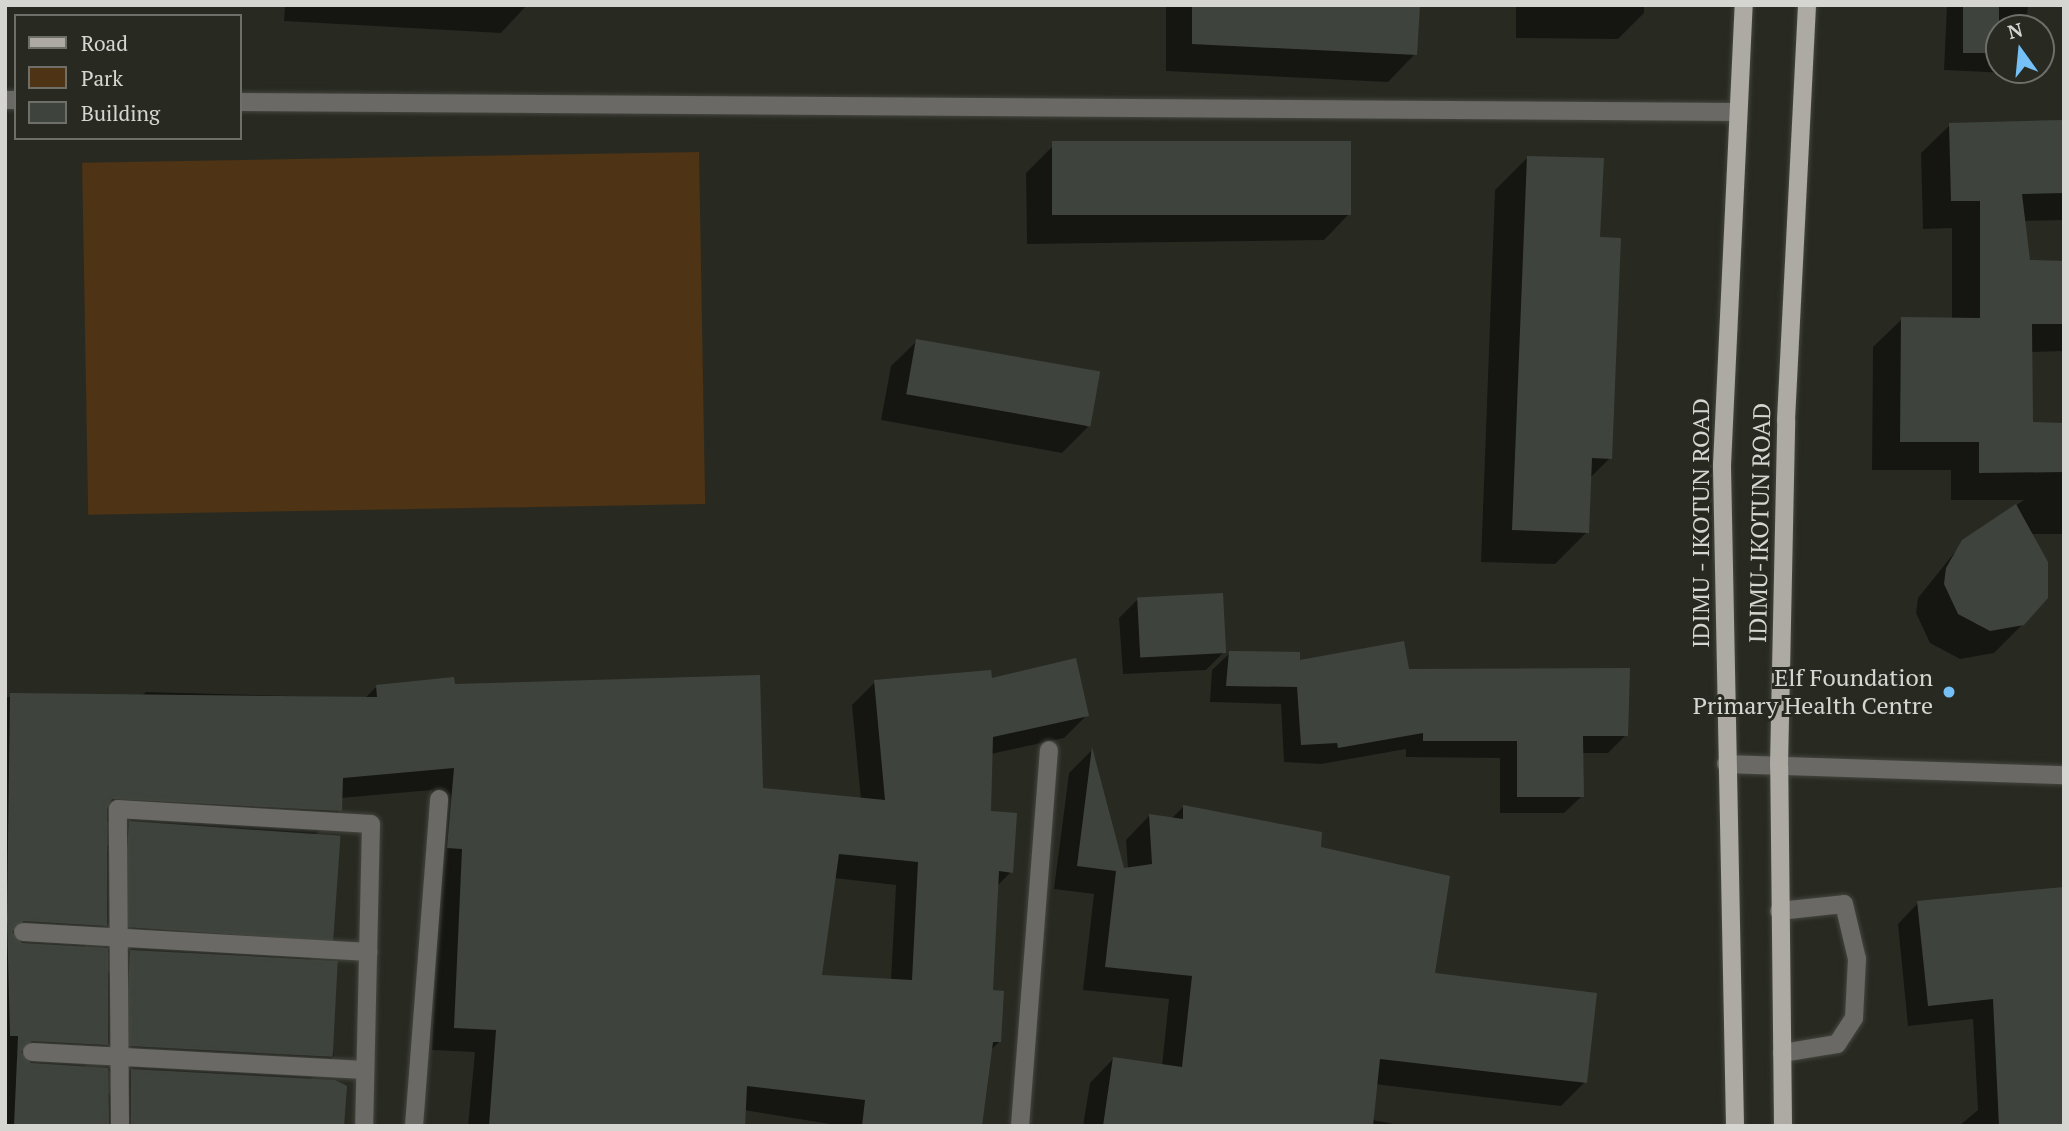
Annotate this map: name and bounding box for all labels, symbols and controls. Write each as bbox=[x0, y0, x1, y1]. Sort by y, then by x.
legend bbox=[14, 14, 242, 140]
north arrow bbox=[1985, 14, 2055, 84]
text: N bbox=[2005, 16, 2025, 44]
text: Road bbox=[81, 29, 128, 57]
text: Park bbox=[81, 64, 123, 92]
text: Building bbox=[81, 99, 160, 127]
street label: IDIMU - IKOTUN ROAD bbox=[1687, 397, 1715, 649]
street label: IDIMU-IKOTUN ROAD bbox=[1744, 403, 1776, 643]
place label: Elf Foundation Primary Health Centre bbox=[1693, 664, 1933, 720]
marker: Elf Foundation Primary Health Centre bbox=[1939, 682, 1959, 702]

